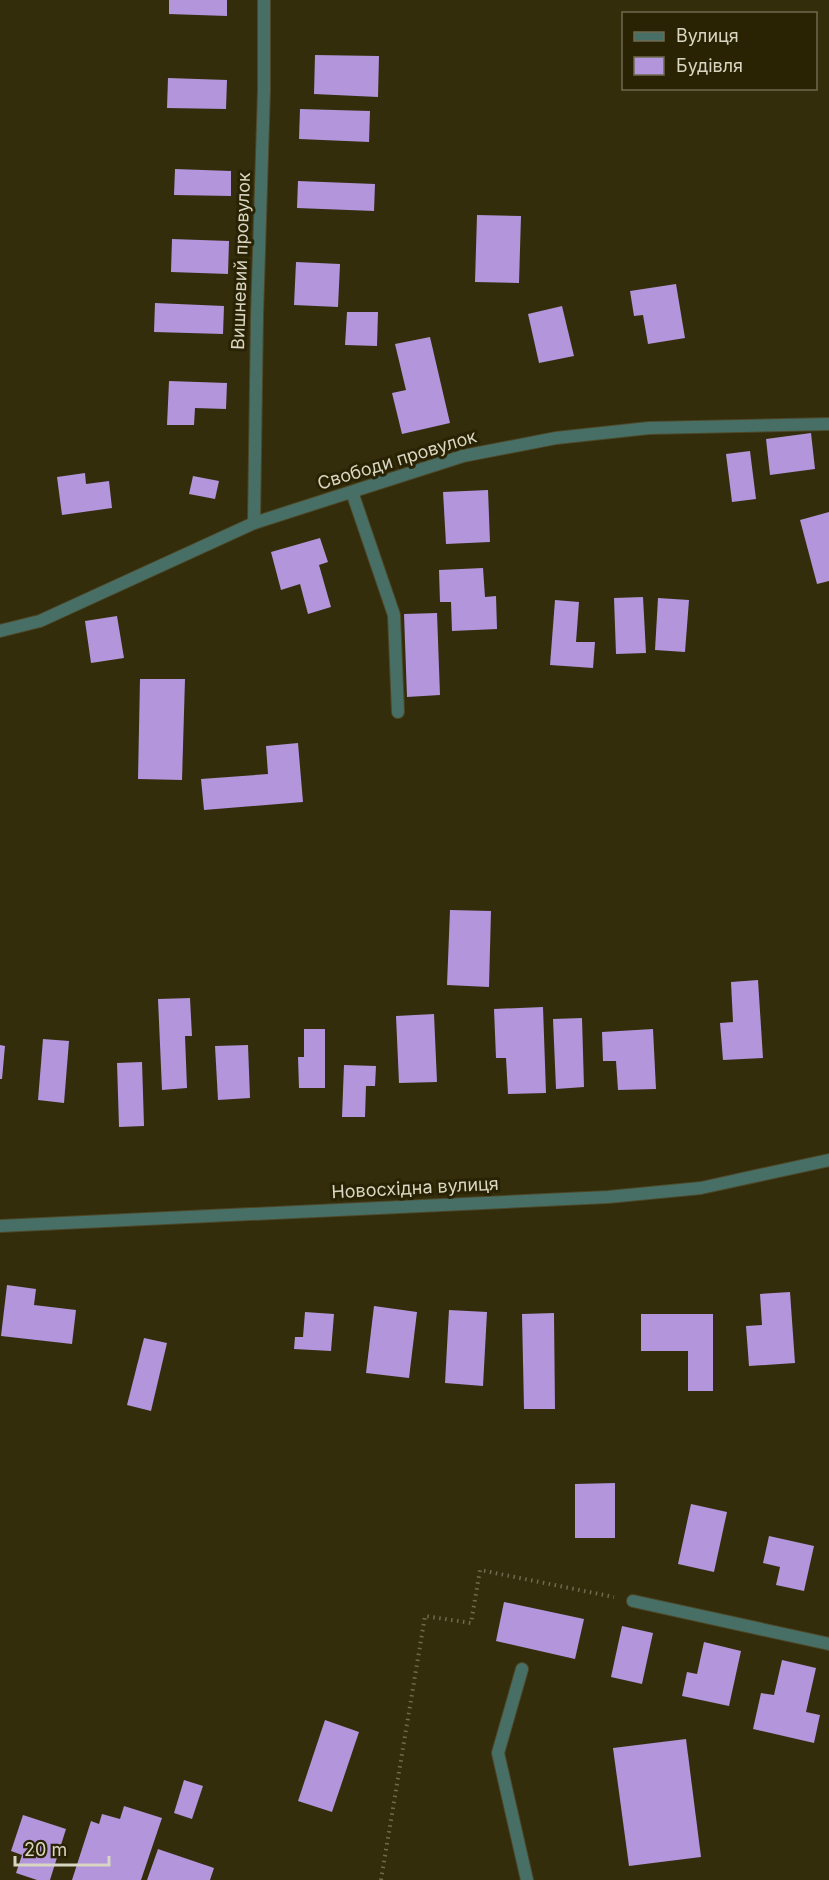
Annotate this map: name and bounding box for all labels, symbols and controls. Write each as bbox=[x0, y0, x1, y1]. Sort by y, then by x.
legend bbox=[622, 12, 817, 90]
text: Вулиця bbox=[676, 25, 739, 46]
text: Будівля bbox=[676, 55, 743, 76]
street label: Вишневий провулок bbox=[227, 172, 254, 350]
street label: Свободи провулок bbox=[315, 425, 479, 494]
street label: Новосхідна вулиця bbox=[331, 1173, 499, 1202]
scale bar bbox=[15, 1829, 110, 1867]
text: 20 m bbox=[24, 1839, 67, 1860]

